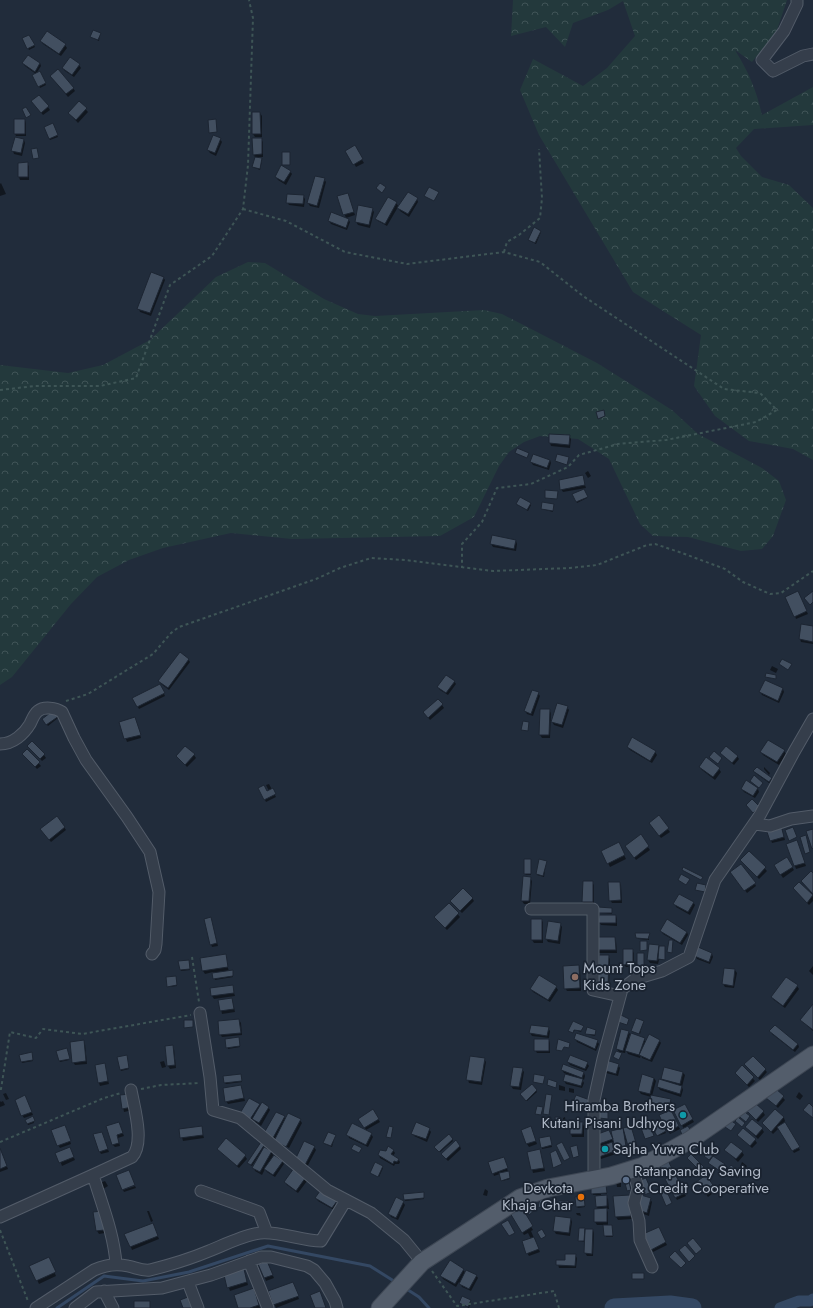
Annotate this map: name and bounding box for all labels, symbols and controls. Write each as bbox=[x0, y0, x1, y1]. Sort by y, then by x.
place label: Mount Tops Kids Zone bbox=[583, 957, 655, 996]
marker: Mount Tops Kids Zone bbox=[570, 972, 580, 982]
place label: Hiramba Brothers Kutani Pisani Udhyog bbox=[541, 1095, 675, 1134]
marker: Hiramba Brothers Kutani Pisani Udhyog bbox=[678, 1110, 688, 1120]
place label: Sajha Yuwa Club bbox=[613, 1138, 719, 1160]
marker: Sajha Yuwa Club bbox=[600, 1144, 610, 1154]
place label: Ratanpanday Saving & Credit Cooperative bbox=[634, 1160, 769, 1199]
marker: Ratanpanday Saving & Credit Cooperative bbox=[621, 1175, 631, 1185]
place label: Devkota Khaja Ghar bbox=[502, 1177, 574, 1216]
marker: Devkota Khaja Ghar bbox=[576, 1192, 586, 1202]

